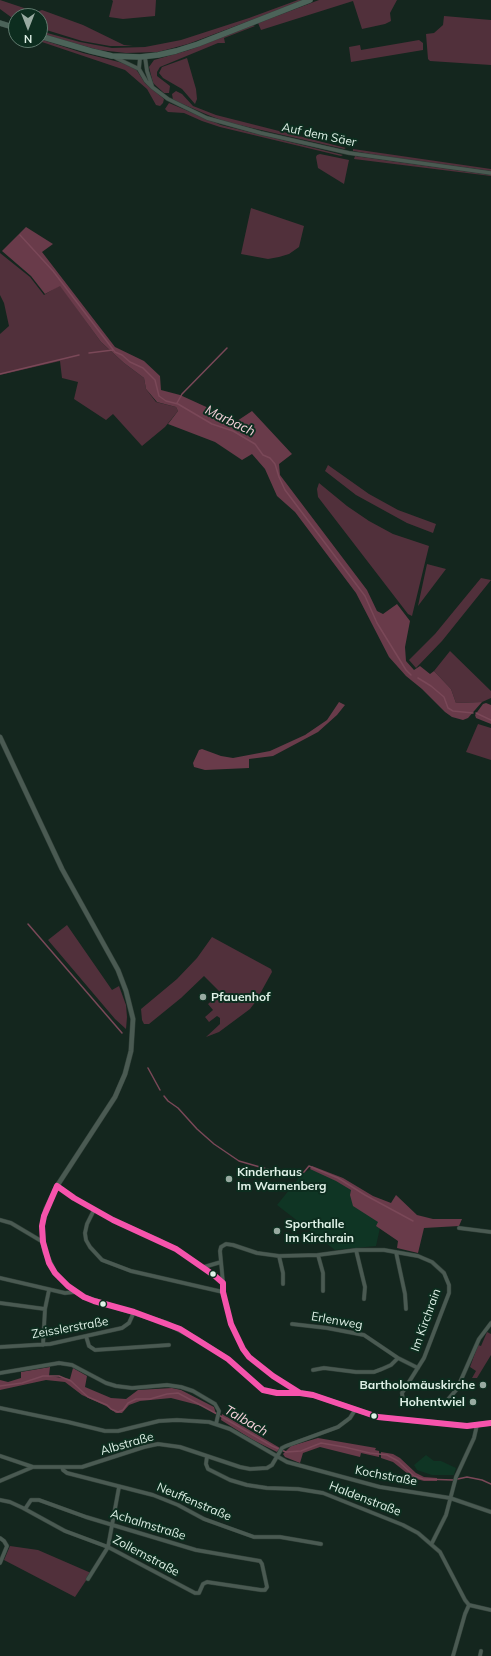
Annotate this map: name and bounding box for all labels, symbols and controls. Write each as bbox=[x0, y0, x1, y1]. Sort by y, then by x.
north arrow bbox=[8, 8, 48, 48]
text: N bbox=[24, 32, 32, 46]
street label: Auf dem Säer bbox=[280, 120, 358, 150]
water label: Marbach bbox=[203, 402, 257, 440]
place label: Pfauenhof bbox=[211, 990, 270, 1004]
marker: Pfauenhof bbox=[198, 992, 208, 1002]
place label: Kinderhaus Im Warnenberg bbox=[237, 1165, 327, 1193]
marker: Kinderhaus Im Warnenberg bbox=[224, 1174, 234, 1184]
place label: Sporthalle Im Kirchrain bbox=[285, 1217, 354, 1245]
marker: Sporthalle Im Kirchrain bbox=[272, 1226, 282, 1236]
unlabelled marker bbox=[208, 1269, 218, 1279]
street label: Im Kirchrain bbox=[408, 1287, 444, 1353]
unlabelled marker bbox=[98, 1299, 108, 1309]
street label: Erlenweg bbox=[310, 1309, 364, 1333]
street label: Zeisslerstraße bbox=[31, 1314, 109, 1342]
place label: Bartholomäuskirche bbox=[359, 1378, 475, 1392]
marker: Bartholomäuskirche bbox=[478, 1380, 488, 1390]
place label: Hohentwiel bbox=[399, 1395, 465, 1409]
marker: Hohentwiel bbox=[468, 1397, 478, 1407]
water label: Talbach bbox=[222, 1402, 270, 1440]
unlabelled marker bbox=[369, 1411, 379, 1421]
street label: Albstraße bbox=[99, 1430, 155, 1458]
street label: Kochstraße bbox=[354, 1463, 418, 1489]
street label: Haldenstraße bbox=[327, 1479, 403, 1519]
street label: Neuffenstraße bbox=[155, 1480, 233, 1524]
street label: Achalmstraße bbox=[109, 1507, 187, 1543]
street label: Zollernstraße bbox=[110, 1532, 182, 1580]

